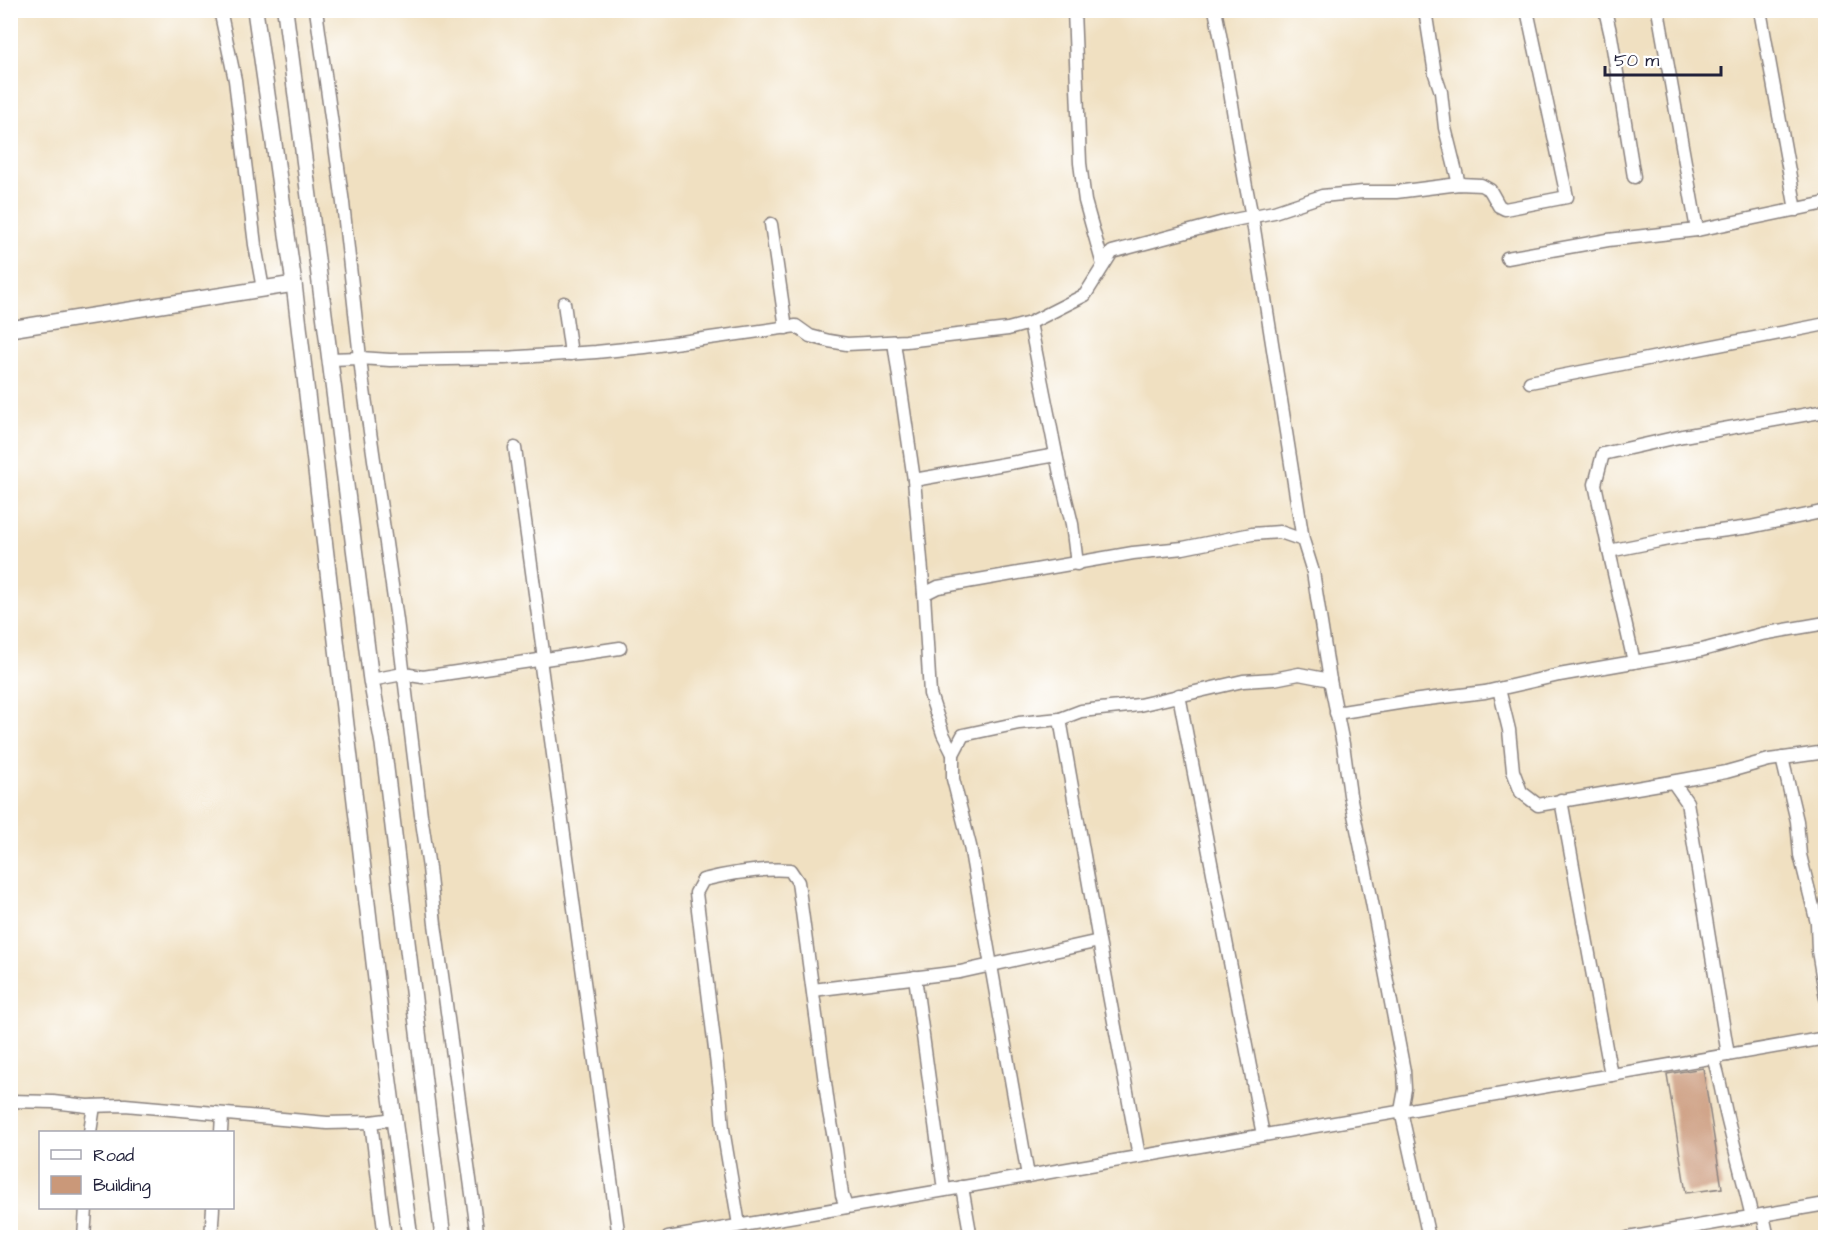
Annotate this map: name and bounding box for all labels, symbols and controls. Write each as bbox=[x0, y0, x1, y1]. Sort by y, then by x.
scale bar bbox=[1605, 39, 1720, 77]
text: 50 m bbox=[1614, 48, 1659, 73]
legend bbox=[39, 1131, 234, 1209]
text: Road bbox=[93, 1143, 134, 1168]
text: Building bbox=[93, 1173, 151, 1199]

